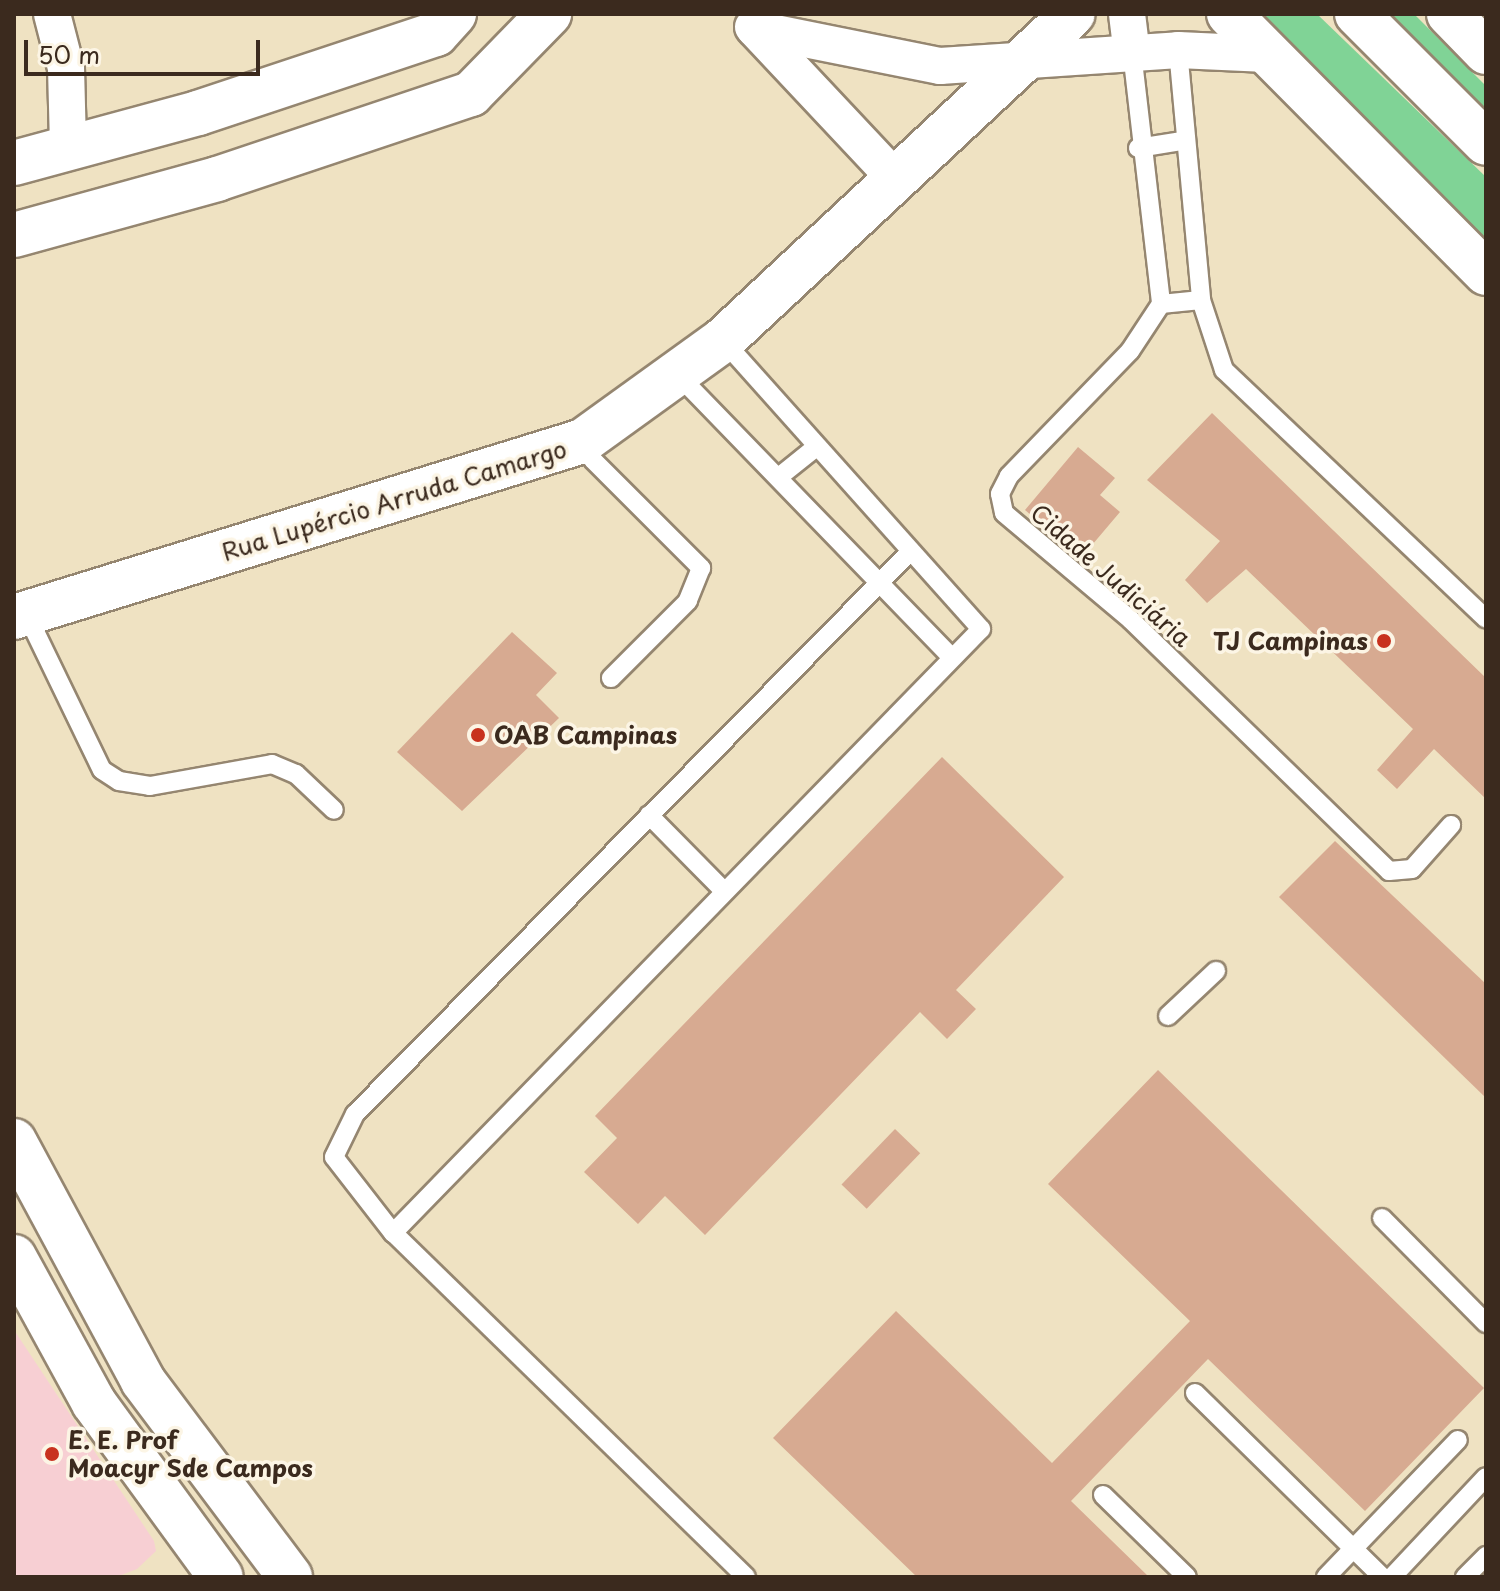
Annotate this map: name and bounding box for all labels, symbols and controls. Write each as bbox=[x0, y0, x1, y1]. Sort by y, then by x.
scale bar bbox=[28, 24, 264, 74]
text: 50 m bbox=[38, 36, 100, 72]
street label: Rua Lupércio Arruda Camargo bbox=[218, 434, 570, 566]
street label: Cidade Judiciária bbox=[1025, 498, 1197, 652]
place label: TJ Campinas bbox=[1211, 627, 1368, 655]
marker: TJ Campinas bbox=[1375, 632, 1393, 650]
place label: OAB Campinas bbox=[494, 721, 677, 749]
marker: OAB Campinas bbox=[469, 726, 487, 744]
place label: E. E. Prof Moacyr Sde Campos bbox=[68, 1426, 315, 1482]
marker: E. E. Prof Moacyr Sde Campos bbox=[43, 1445, 61, 1463]

